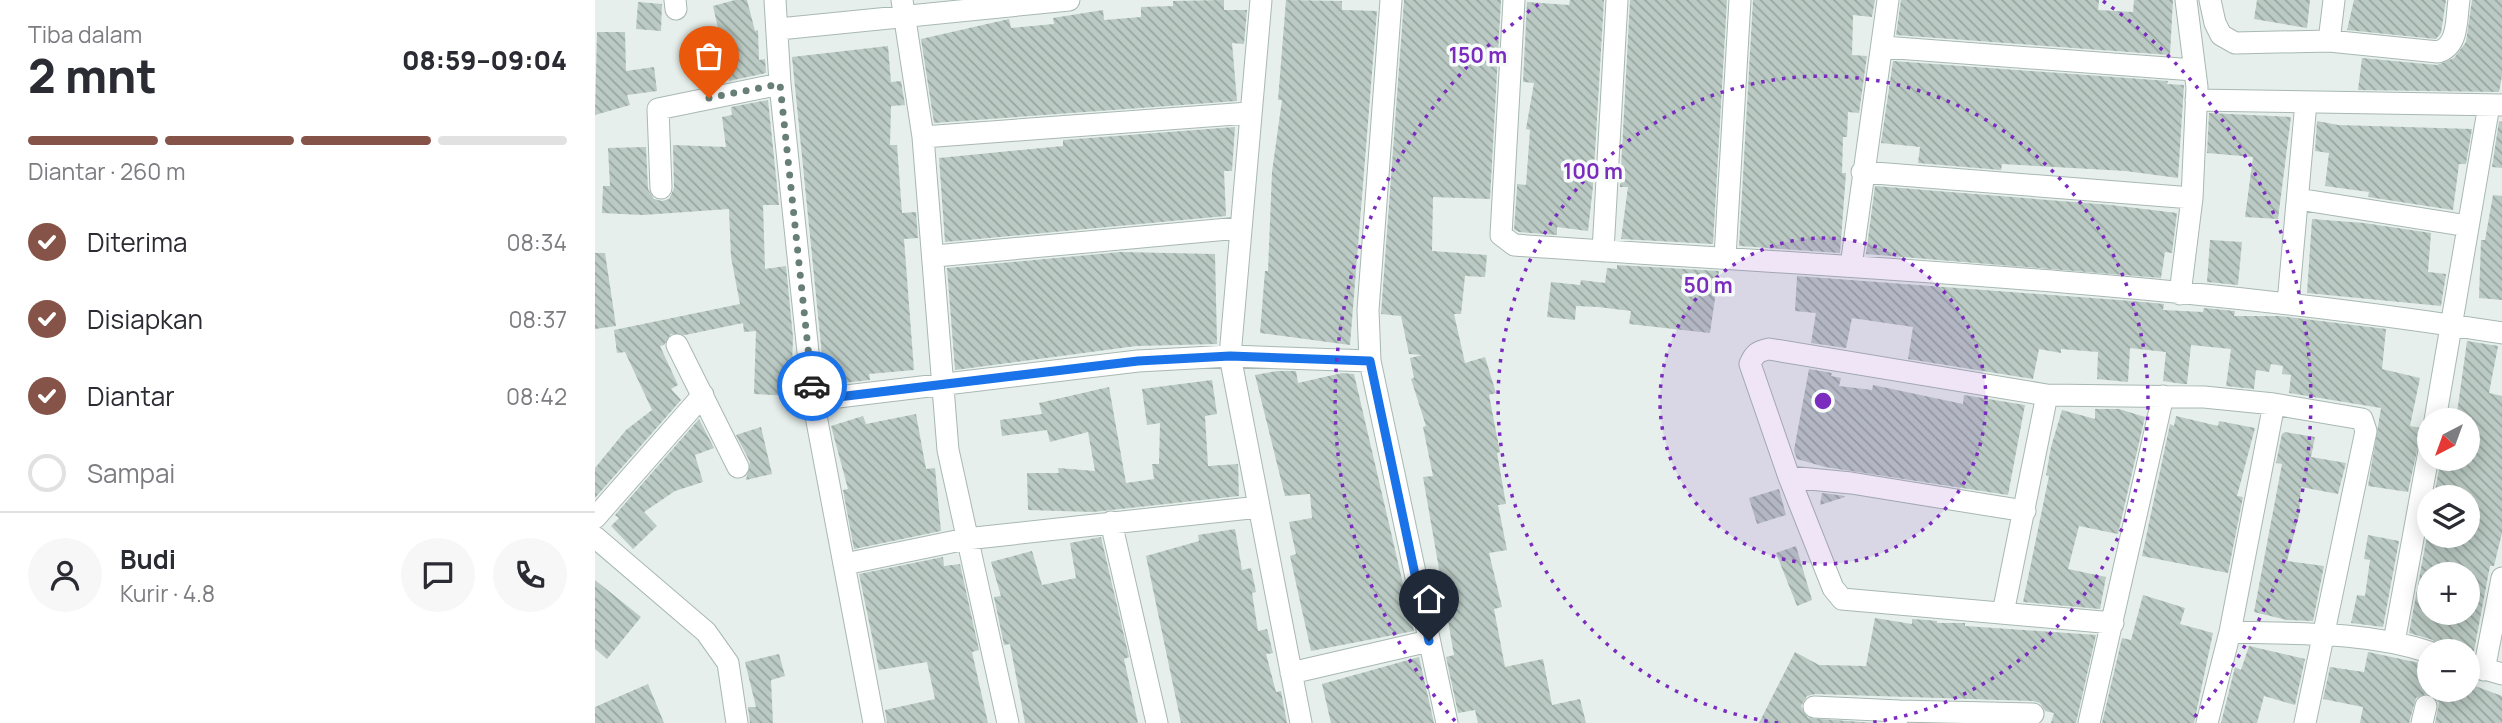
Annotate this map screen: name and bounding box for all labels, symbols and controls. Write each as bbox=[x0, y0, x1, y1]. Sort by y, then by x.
text: Tiba dalam bbox=[28, 18, 142, 50]
pin bbox=[679, 26, 739, 98]
icon: bag bbox=[690, 37, 728, 75]
text: 150 m bbox=[1449, 41, 1507, 69]
text: 08:59–09:04 bbox=[402, 42, 567, 78]
text: 2 mnt bbox=[28, 44, 157, 107]
text: Diantar · 260 m bbox=[28, 155, 185, 187]
text: 100 m bbox=[1563, 157, 1623, 185]
icon: check bbox=[28, 223, 66, 261]
text: Diterima bbox=[87, 224, 188, 260]
text: 08:34 bbox=[506, 226, 567, 258]
text: 50 m bbox=[1683, 271, 1733, 299]
icon: check bbox=[28, 300, 66, 338]
text: Disiapkan bbox=[87, 301, 203, 337]
text: 08:37 bbox=[508, 303, 567, 335]
courier bbox=[777, 351, 847, 421]
icon: car bbox=[793, 367, 831, 405]
icon: check bbox=[28, 377, 66, 415]
text: Diantar bbox=[87, 378, 175, 414]
text: 08:42 bbox=[506, 380, 567, 412]
centre of rings bbox=[1811, 389, 1835, 413]
north arrow bbox=[2417, 408, 2480, 471]
map controls bbox=[2417, 408, 2480, 702]
text: Sampai bbox=[87, 455, 175, 491]
button: layers bbox=[2417, 485, 2480, 548]
button: person bbox=[28, 538, 102, 612]
button: chat bbox=[401, 538, 475, 612]
button: phone bbox=[493, 538, 567, 612]
text: Budi bbox=[120, 541, 176, 577]
button: + bbox=[2417, 562, 2480, 625]
pin bbox=[1399, 569, 1459, 641]
text: Kurir · 4.8 bbox=[120, 577, 215, 609]
icon: home bbox=[1410, 580, 1448, 618]
button: − bbox=[2417, 639, 2480, 702]

